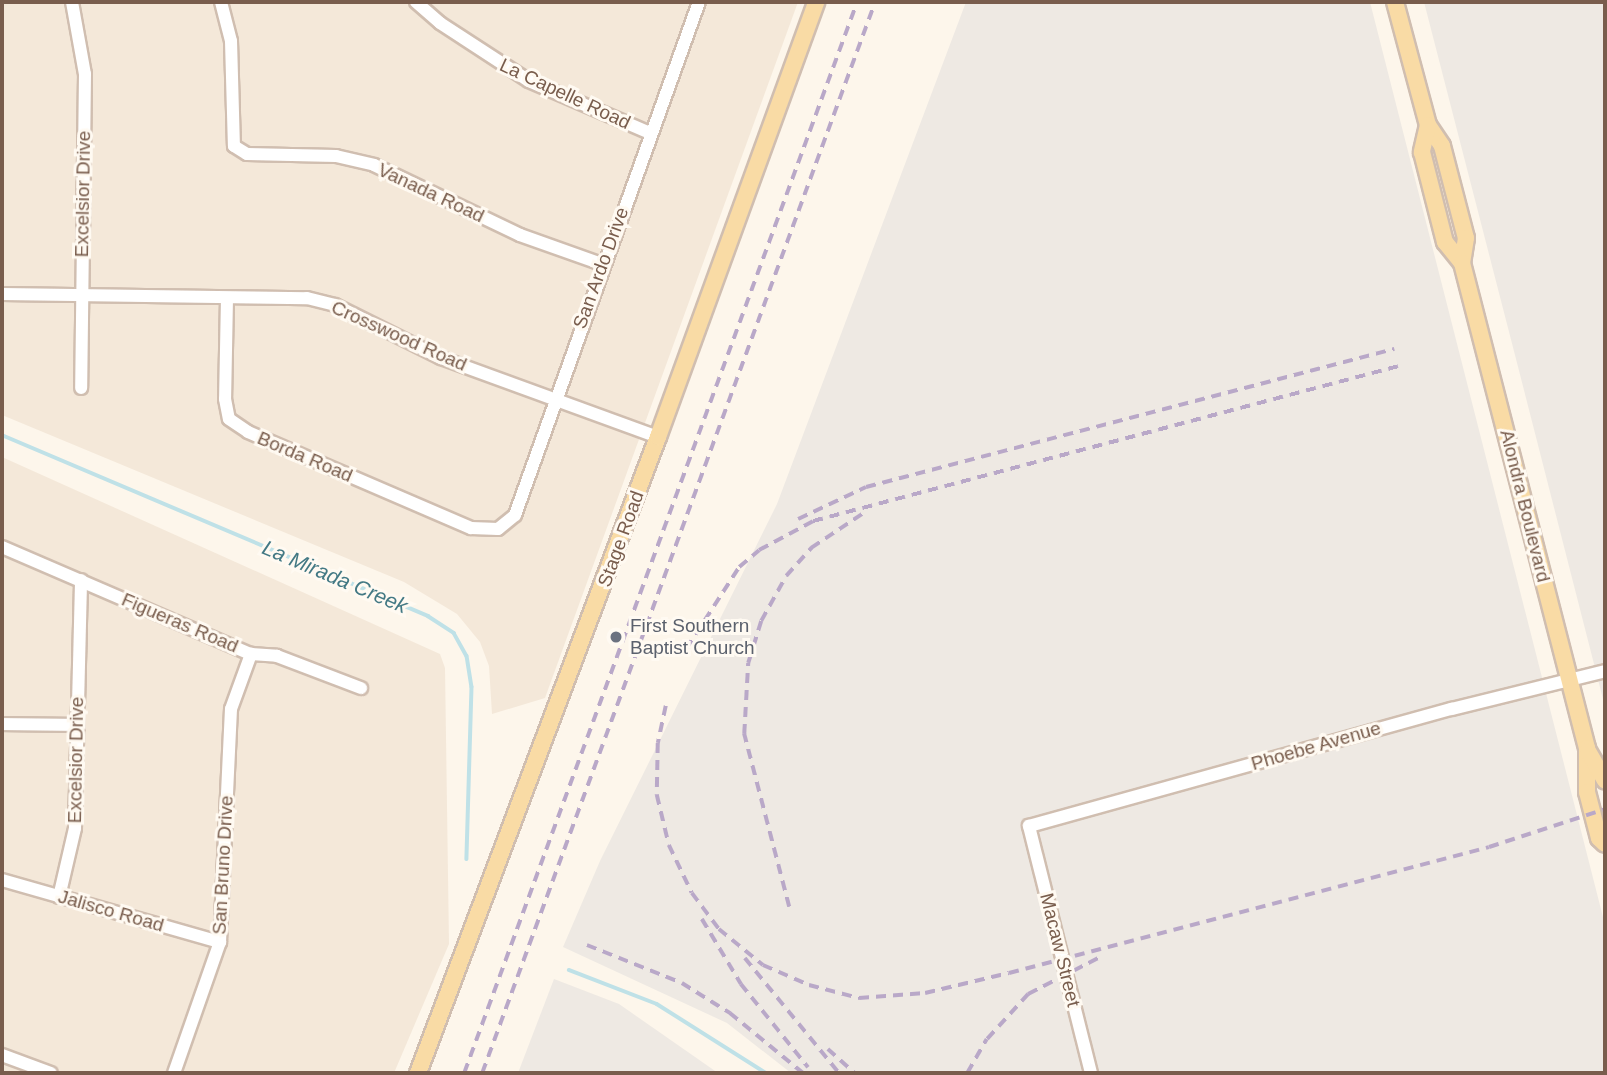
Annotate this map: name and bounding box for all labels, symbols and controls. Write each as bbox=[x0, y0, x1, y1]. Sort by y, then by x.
street label: La Capelle Road bbox=[496, 54, 634, 134]
street label: Excelsior Drive bbox=[70, 130, 96, 258]
street label: Vanada Road bbox=[374, 158, 488, 228]
street label: San Ardo Drive bbox=[568, 204, 634, 332]
street label: Crosswood Road bbox=[328, 296, 470, 376]
street label: Borda Road bbox=[254, 427, 356, 487]
street label: Alondra Boulevard bbox=[1495, 427, 1555, 585]
street label: Stage Road bbox=[593, 488, 649, 590]
water label: La Mirada Creek bbox=[259, 535, 411, 619]
street label: Figueras Road bbox=[118, 588, 242, 658]
place label: First Southern Baptist Church bbox=[630, 615, 755, 659]
marker: First Southern Baptist Church bbox=[608, 629, 624, 645]
street label: Excelsior Drive bbox=[63, 696, 89, 824]
street label: Phoebe Avenue bbox=[1248, 716, 1384, 776]
street label: San Bruno Drive bbox=[208, 795, 238, 935]
street label: Jalisco Road bbox=[56, 885, 166, 937]
street label: Macaw Street bbox=[1035, 891, 1085, 1009]

